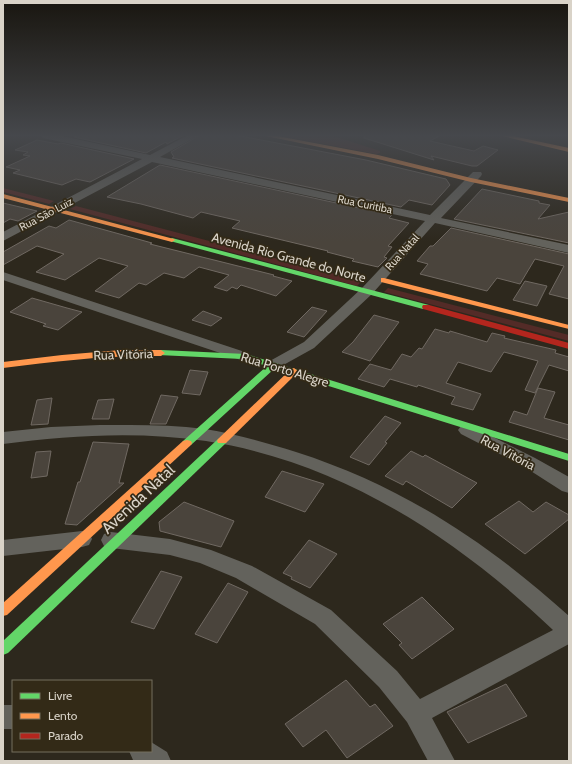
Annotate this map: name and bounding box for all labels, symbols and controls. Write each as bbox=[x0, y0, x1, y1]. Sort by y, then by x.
street label: Rua Curitiba bbox=[336, 191, 394, 217]
street label: Rua São Luiz bbox=[17, 194, 75, 234]
street label: Avenida Rio Grande do Norte bbox=[210, 229, 368, 285]
street label: Rua Natal bbox=[382, 231, 422, 273]
street label: Rua Vitória bbox=[93, 345, 154, 363]
street label: Rua Porto Alegre bbox=[239, 348, 331, 390]
street label: Rua Vitória bbox=[478, 431, 539, 473]
street label: Avenida Natal bbox=[97, 460, 179, 538]
legend bbox=[12, 680, 152, 752]
text: Livre bbox=[48, 688, 72, 703]
text: Lento bbox=[48, 708, 78, 723]
text: Parado bbox=[48, 728, 84, 743]

